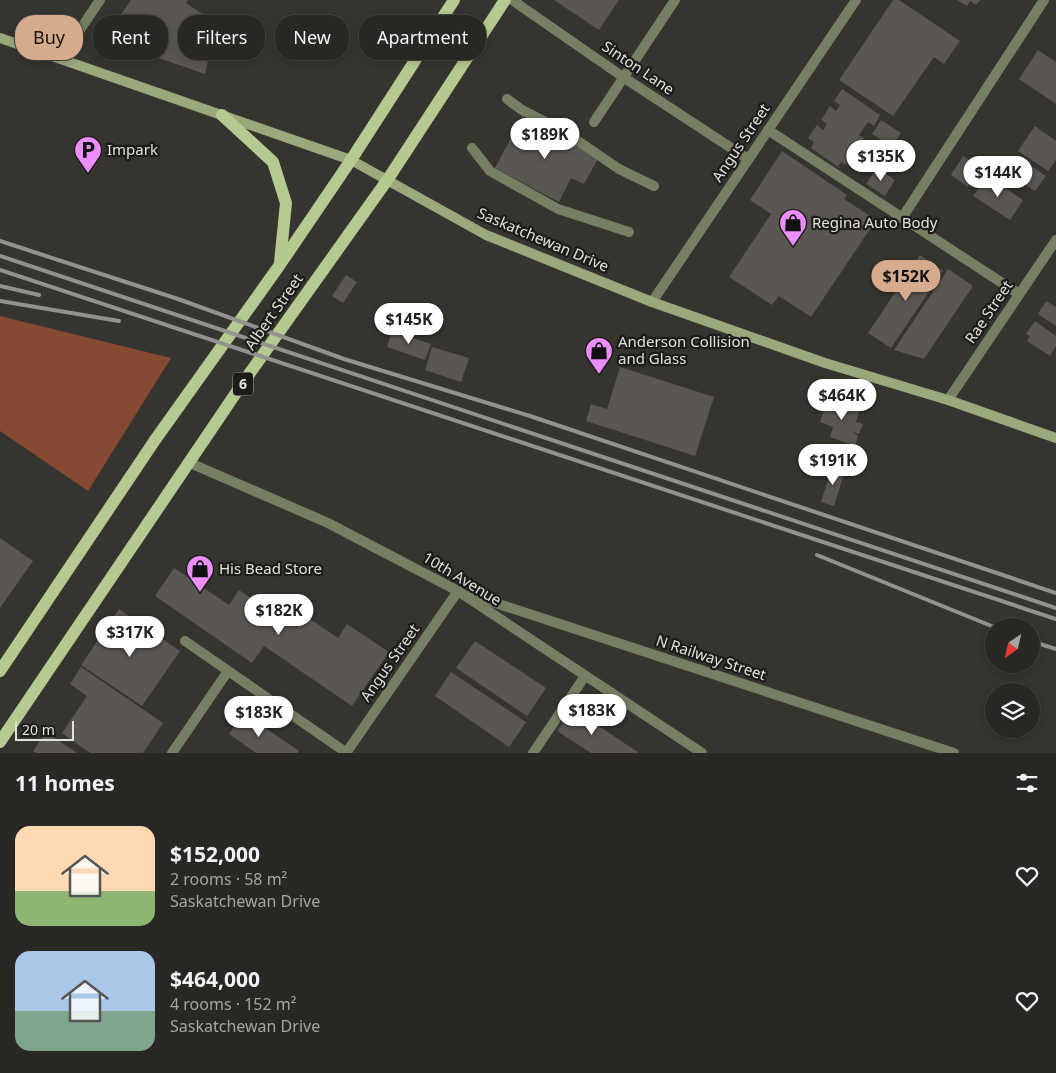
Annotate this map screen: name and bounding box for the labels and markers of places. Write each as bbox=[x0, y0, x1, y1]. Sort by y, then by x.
pin: $189K bbox=[510, 118, 580, 160]
parking icon: Impark bbox=[73, 135, 103, 174]
place label: Impark bbox=[107, 139, 158, 159]
pin: $135K bbox=[846, 140, 916, 182]
pin: $144K bbox=[963, 156, 1033, 198]
shop icon: Regina Auto Body bbox=[778, 208, 808, 247]
place label: Regina Auto Body bbox=[812, 212, 938, 232]
pin: $152K bbox=[871, 260, 941, 302]
pin: $145K bbox=[374, 302, 444, 345]
place label: Anderson Collision and Glass bbox=[618, 331, 750, 368]
shop icon: Anderson Collision and Glass bbox=[584, 336, 614, 375]
pin: $464K bbox=[807, 378, 877, 421]
pin: $191K bbox=[798, 444, 868, 486]
shop icon: His Bead Store bbox=[185, 554, 215, 593]
place label: His Bead Store bbox=[219, 558, 322, 578]
pin: $182K bbox=[244, 594, 314, 636]
pin: $317K bbox=[95, 616, 165, 658]
pin: $183K bbox=[557, 694, 627, 736]
pin: $183K bbox=[224, 696, 294, 738]

